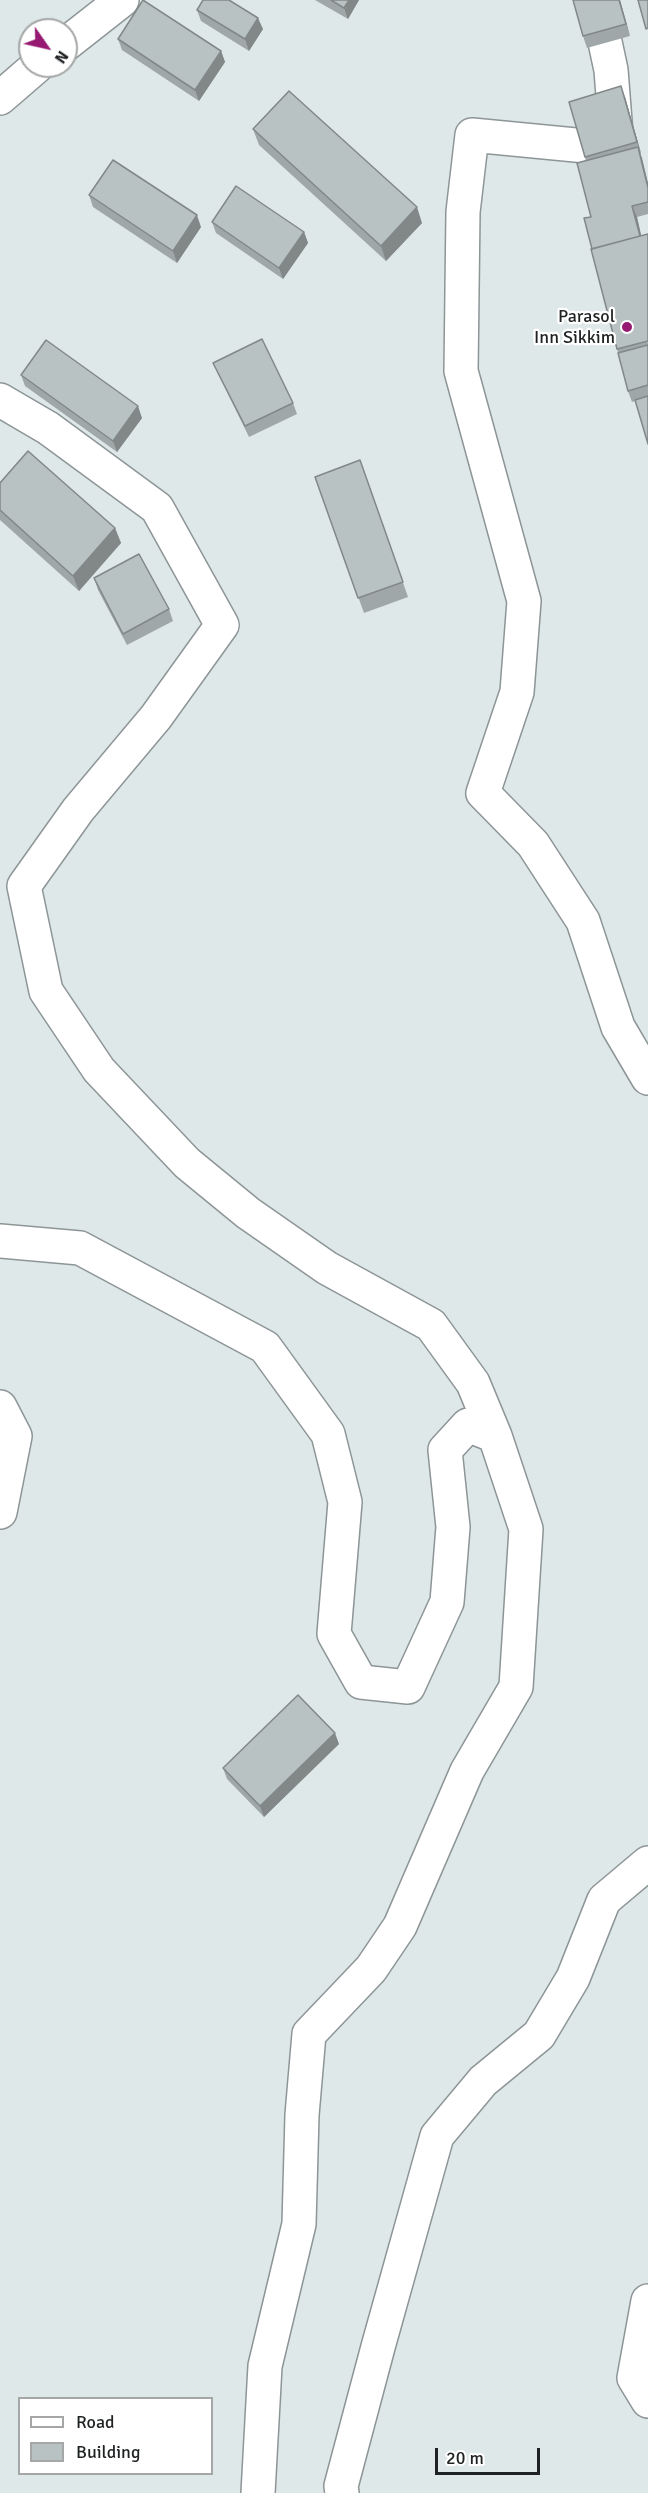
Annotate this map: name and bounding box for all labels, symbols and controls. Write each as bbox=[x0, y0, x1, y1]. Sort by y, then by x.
north arrow bbox=[18, 18, 78, 78]
text: N bbox=[50, 47, 73, 67]
place label: Parasol Inn Sikkim bbox=[534, 306, 615, 348]
marker: Parasol Inn Sikkim bbox=[620, 320, 634, 334]
legend bbox=[18, 2397, 213, 2475]
text: Road bbox=[76, 2411, 115, 2433]
scale bar bbox=[438, 2436, 543, 2474]
text: Building bbox=[76, 2441, 140, 2463]
text: 20 m bbox=[446, 2447, 484, 2469]

